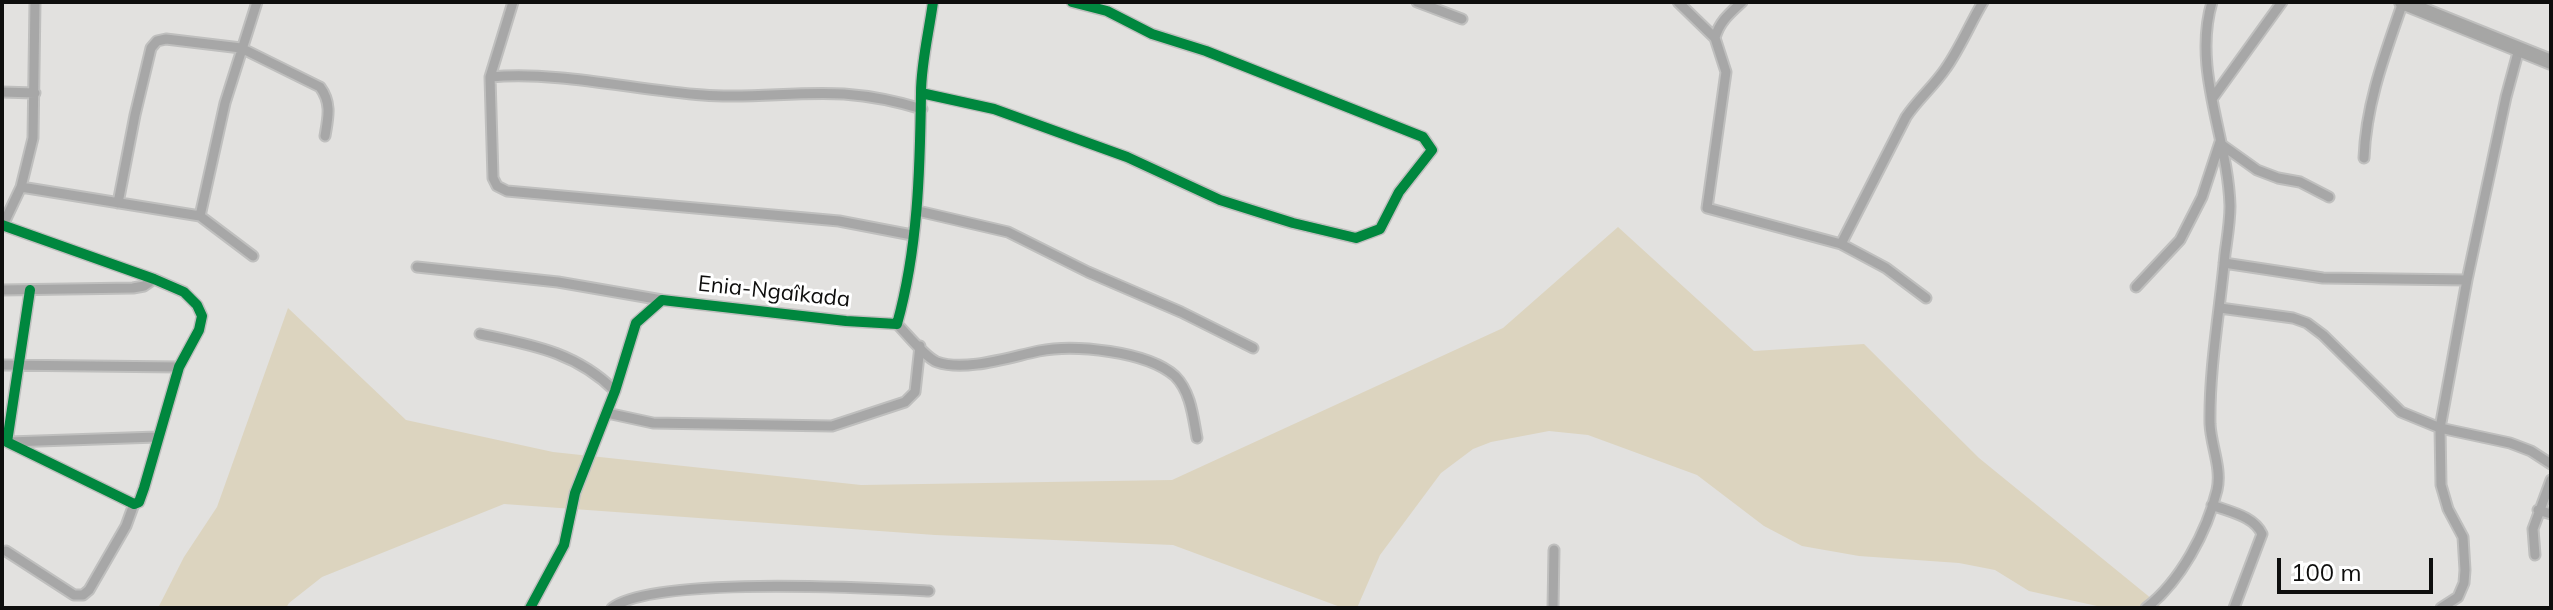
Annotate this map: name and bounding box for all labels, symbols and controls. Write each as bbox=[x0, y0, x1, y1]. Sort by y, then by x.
street label: Enia-Ngaîkada bbox=[697, 271, 851, 313]
scale bar bbox=[2281, 542, 2437, 592]
text: 100 m bbox=[2291, 557, 2362, 587]

